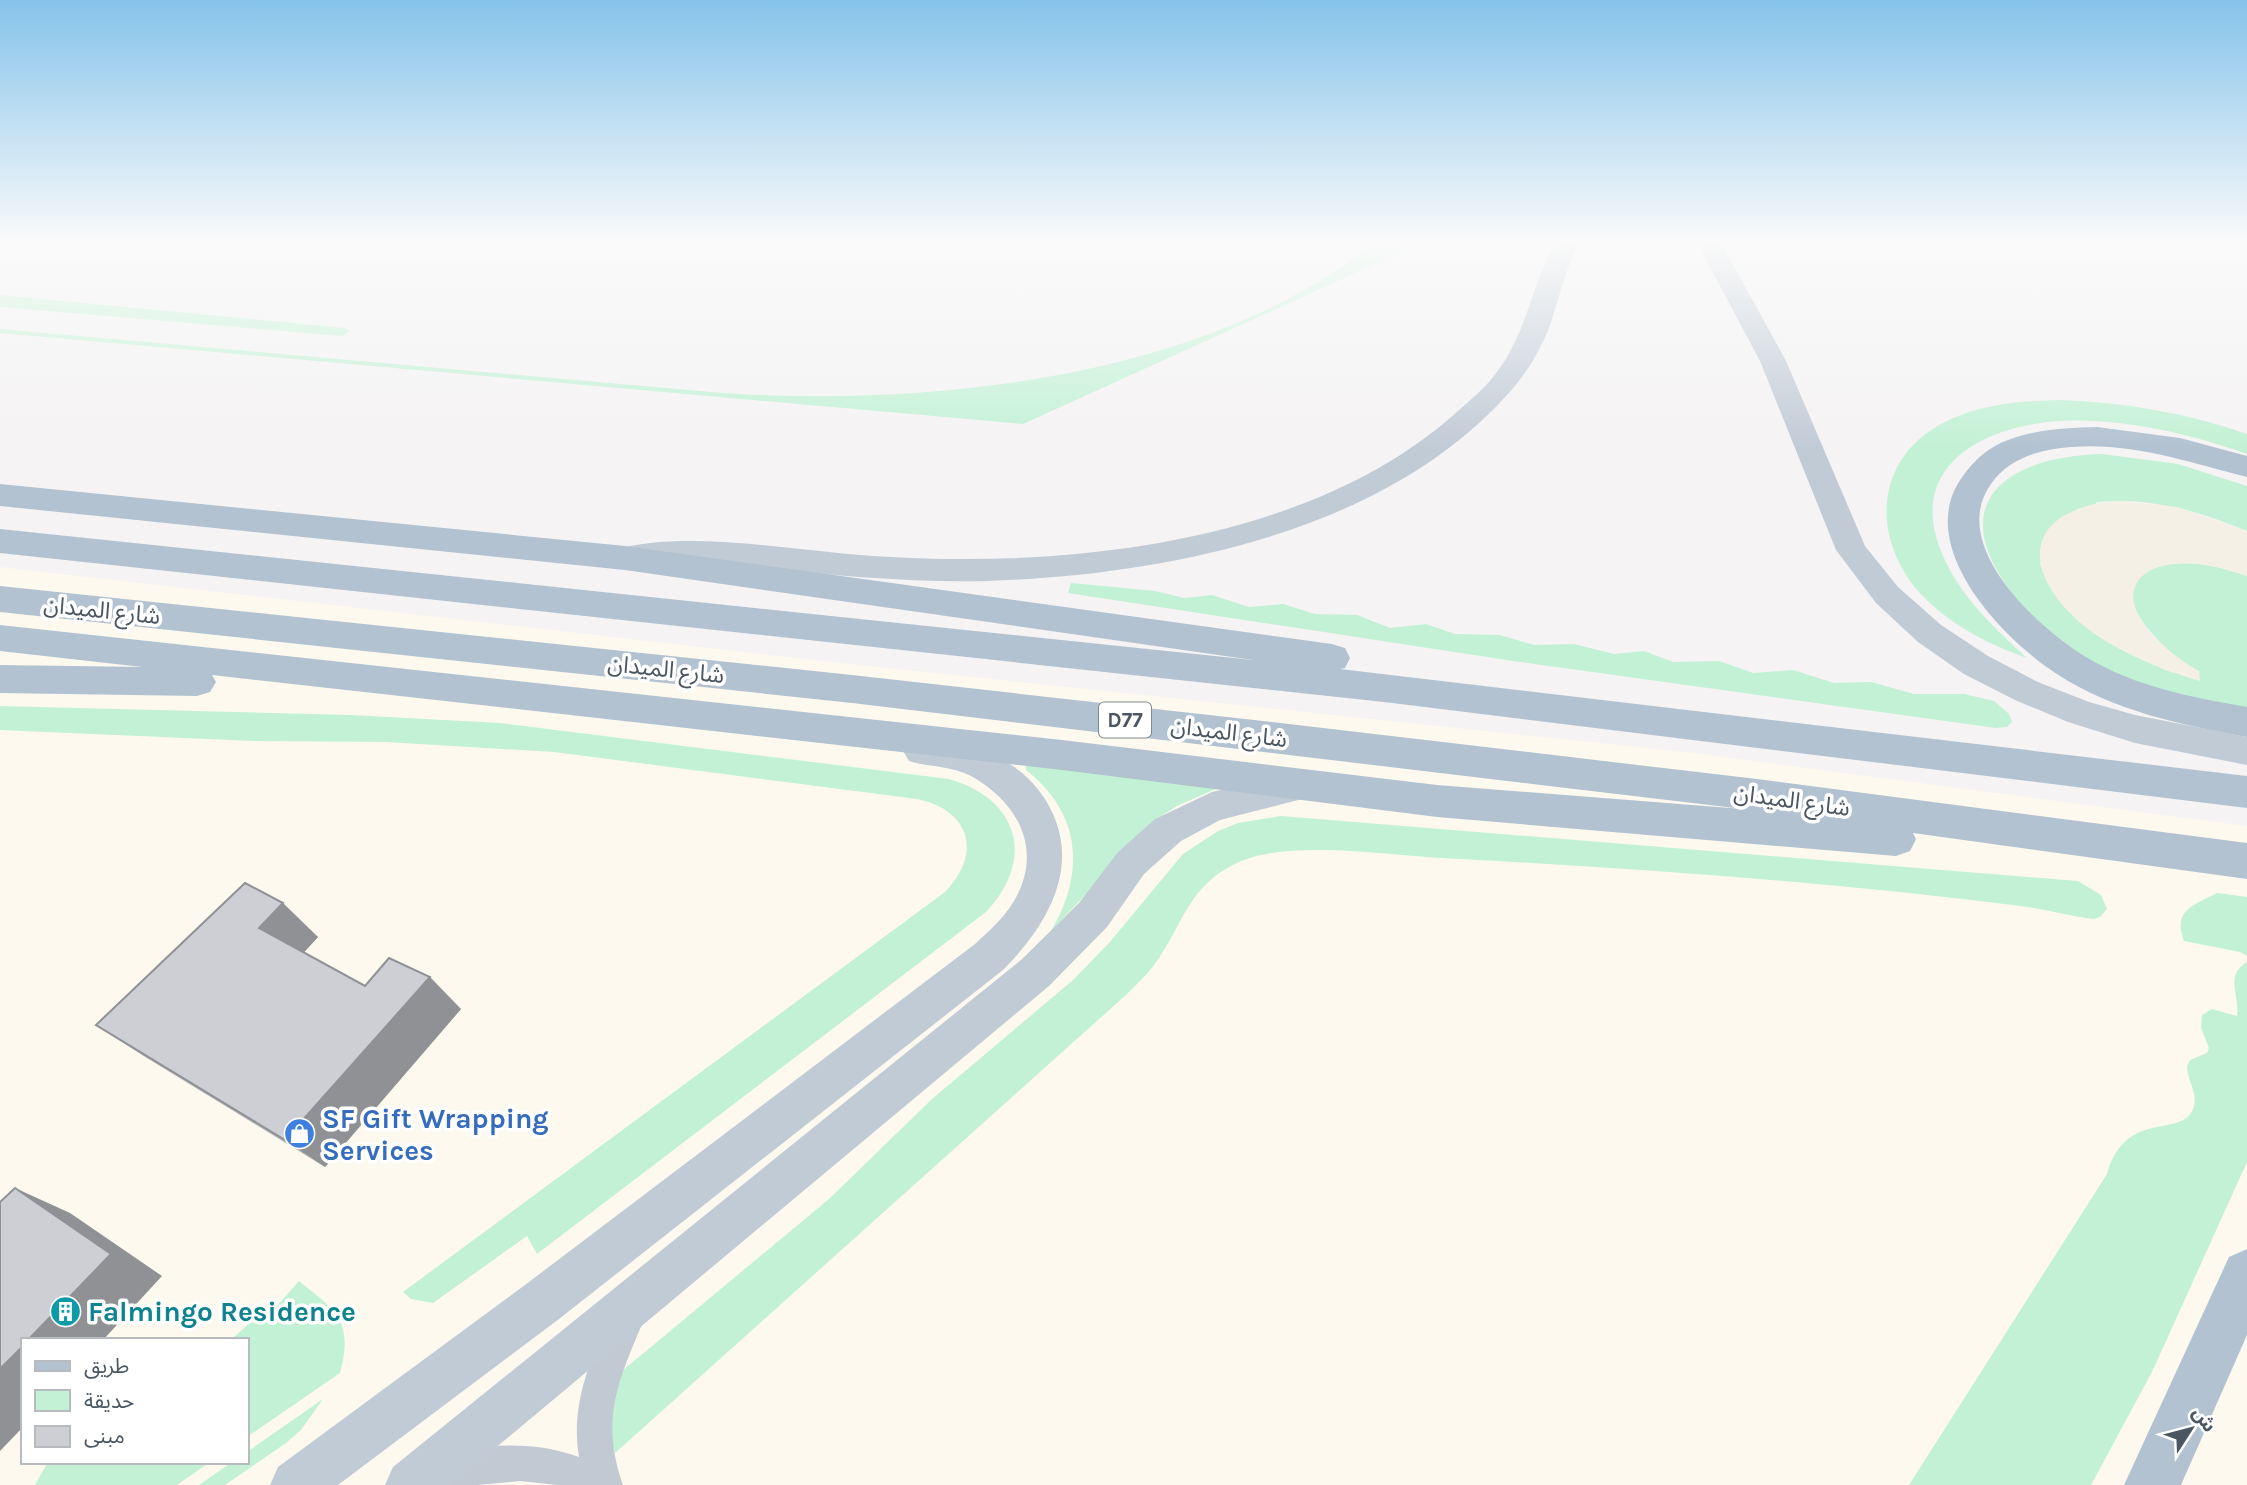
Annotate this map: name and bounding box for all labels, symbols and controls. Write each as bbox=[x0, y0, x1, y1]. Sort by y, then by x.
street label: شارع الميدان bbox=[42, 591, 162, 633]
street label: شارع الميدان bbox=[606, 650, 726, 692]
road number: D77 bbox=[1099, 702, 1151, 738]
street label: شارع الميدان bbox=[1169, 712, 1289, 756]
street label: شارع الميدان bbox=[1732, 779, 1852, 825]
place label: SF Gift Wrapping Services bbox=[322, 1102, 549, 1167]
shop icon: SF Gift Wrapping Services bbox=[282, 1117, 316, 1151]
building icon: Falmingo Residence bbox=[48, 1294, 82, 1328]
place label: Falmingo Residence bbox=[88, 1295, 356, 1328]
legend bbox=[21, 1338, 248, 1464]
text: طريق bbox=[84, 1354, 129, 1379]
text: حديقة bbox=[84, 1389, 134, 1413]
north arrow bbox=[2156, 1394, 2226, 1464]
text: ش bbox=[2187, 1403, 2220, 1437]
text: مبنى bbox=[84, 1424, 125, 1448]

